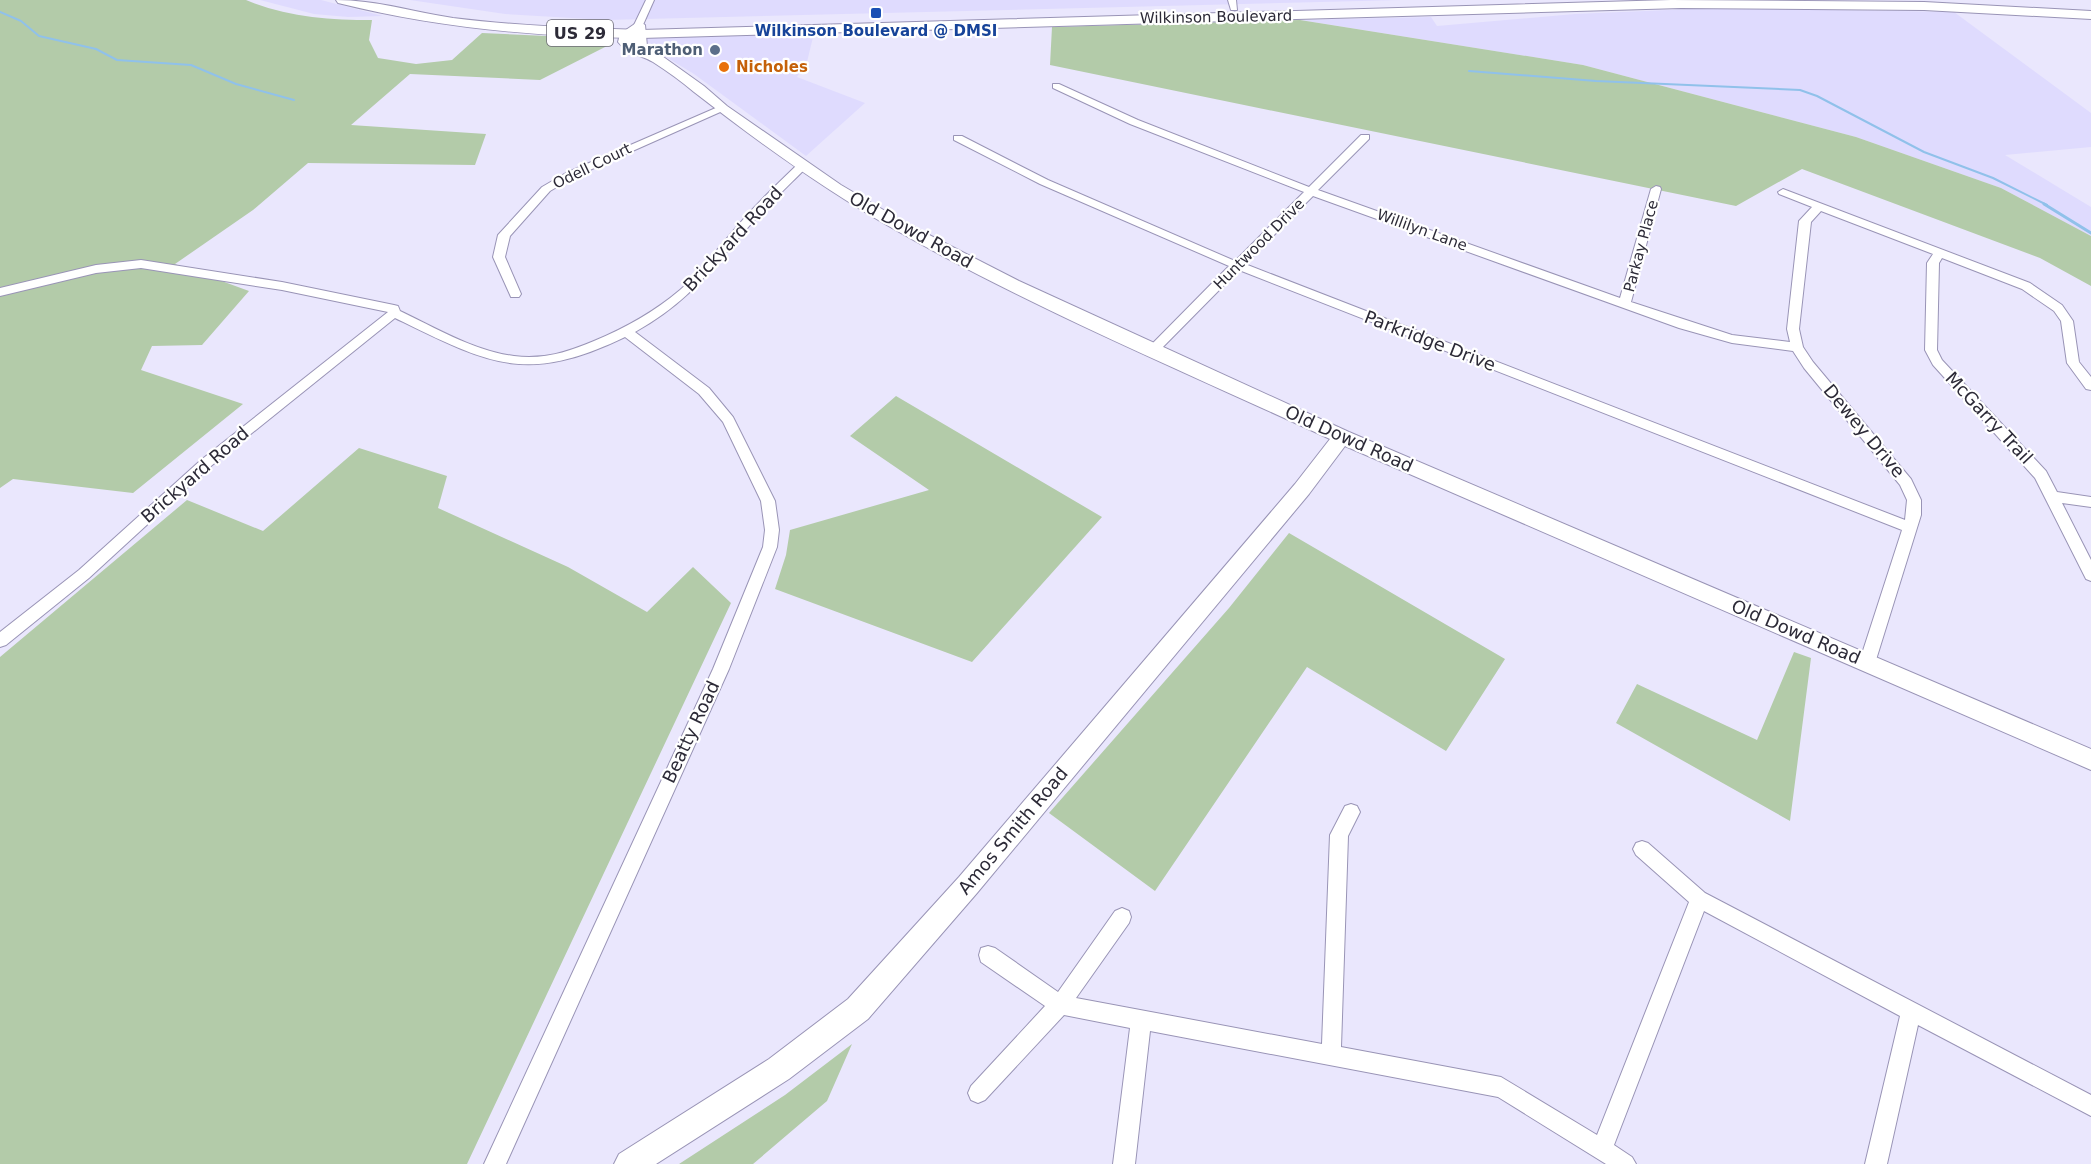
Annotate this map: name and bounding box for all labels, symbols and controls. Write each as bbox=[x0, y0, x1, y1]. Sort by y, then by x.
marker: Wilkinson Boulevard @ DMSI bbox=[869, 6, 883, 20]
street label: Wilkinson Boulevard bbox=[1140, 7, 1292, 27]
road number: US 29 bbox=[547, 20, 613, 46]
place label: Wilkinson Boulevard @ DMSI bbox=[755, 22, 997, 40]
place label: Marathon bbox=[622, 41, 703, 59]
marker: Marathon bbox=[708, 43, 722, 57]
place label: Nicholes bbox=[736, 58, 808, 76]
marker: Nicholes bbox=[717, 60, 731, 74]
street label: Odell Court bbox=[550, 139, 634, 193]
street label: Brickyard Road bbox=[679, 182, 787, 295]
street label: Old Dowd Road bbox=[846, 187, 977, 272]
street label: Huntwood Drive bbox=[1210, 195, 1308, 293]
street label: Parkay Place bbox=[1620, 198, 1662, 294]
street label: Willilyn Lane bbox=[1374, 205, 1470, 255]
street label: Parkridge Drive bbox=[1362, 306, 1499, 375]
street label: McGarry Trail bbox=[1941, 367, 2037, 468]
street label: Dewey Drive bbox=[1819, 380, 1909, 482]
street label: Old Dowd Road bbox=[1282, 401, 1417, 476]
street label: Brickyard Road bbox=[137, 422, 253, 527]
street label: Old Dowd Road bbox=[1728, 595, 1864, 668]
street label: Beatty Road bbox=[658, 677, 723, 786]
street label: Amos Smith Road bbox=[953, 763, 1072, 898]

